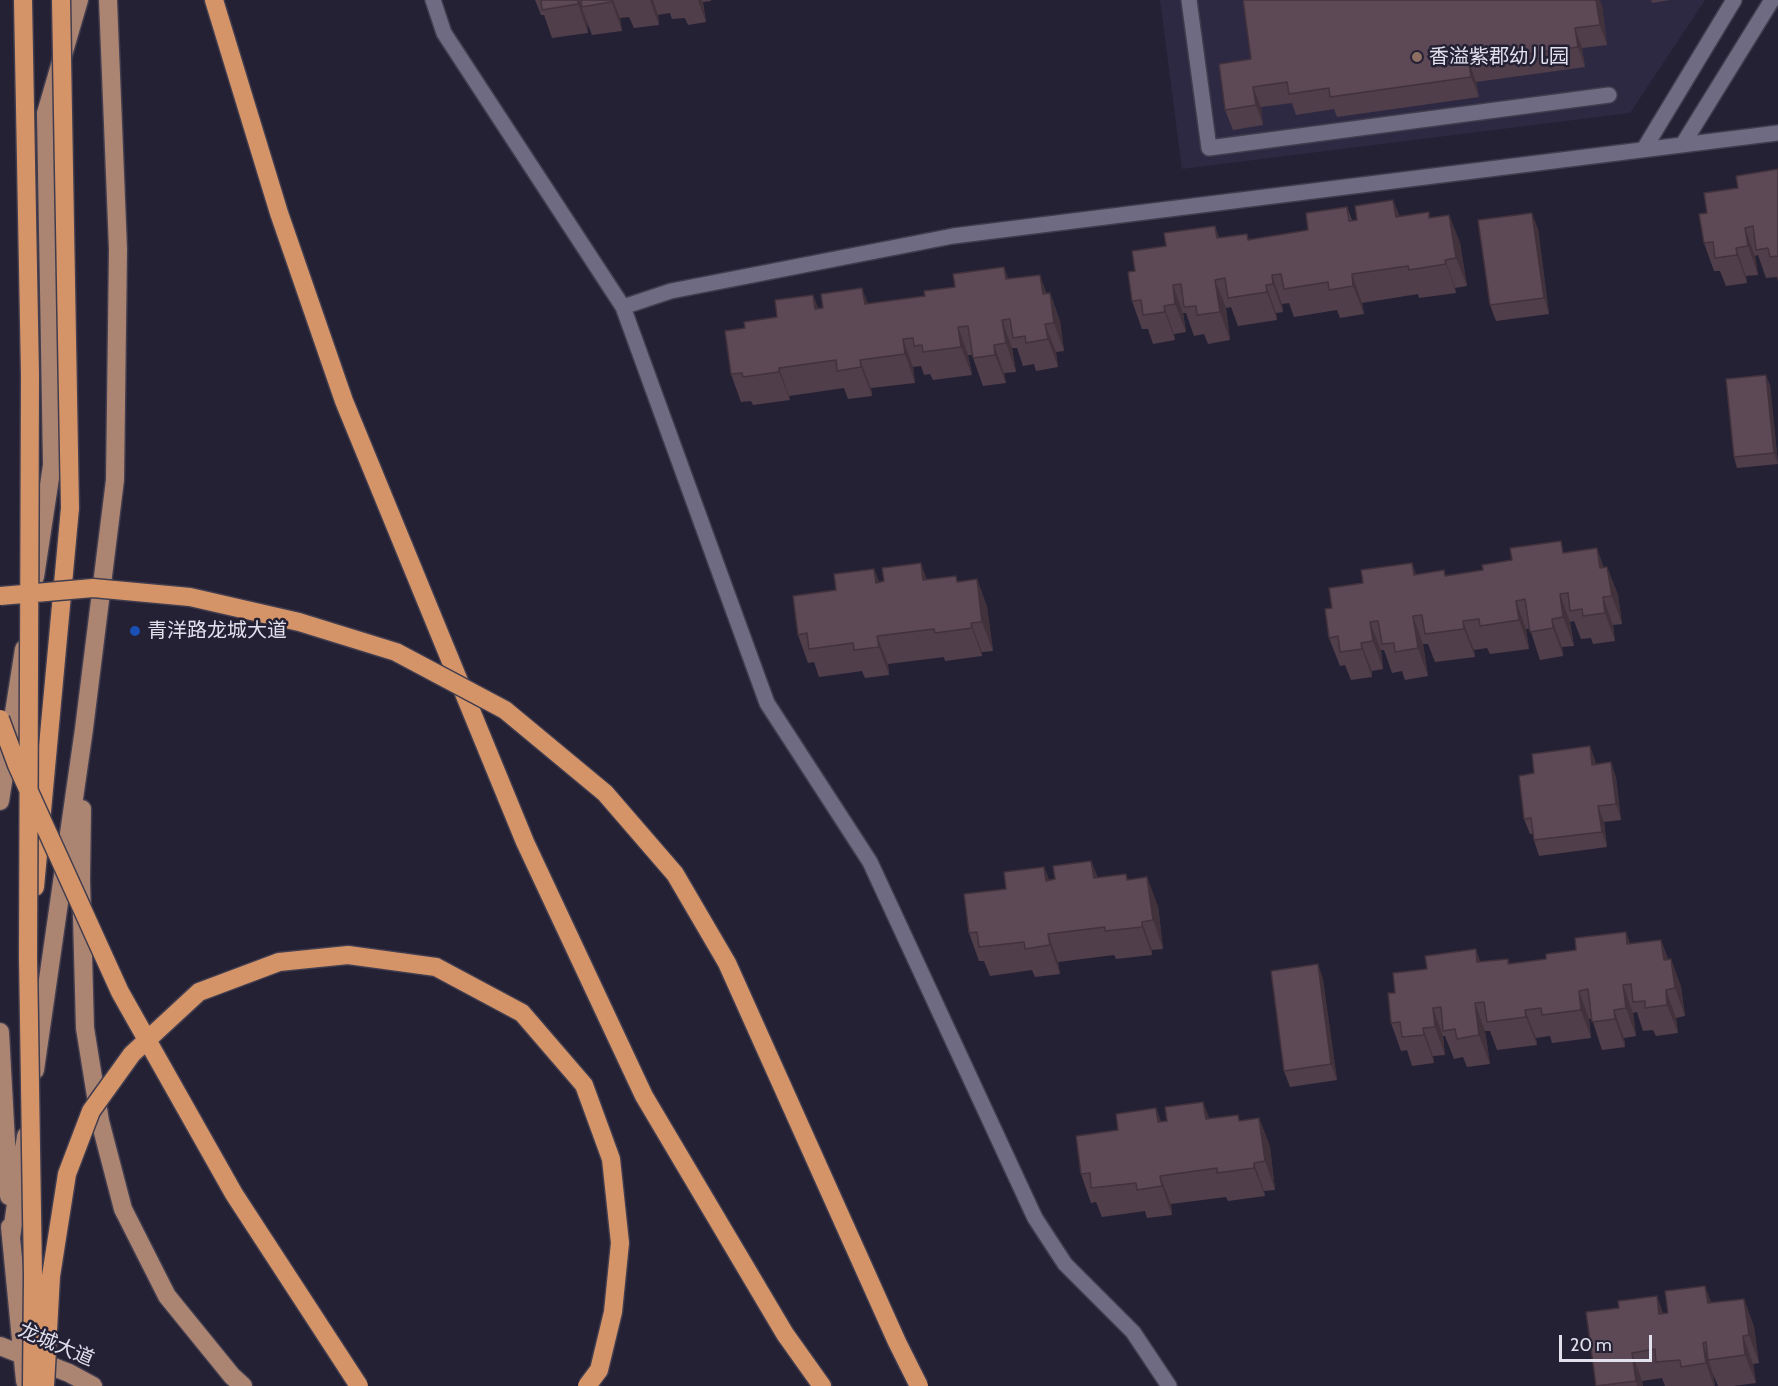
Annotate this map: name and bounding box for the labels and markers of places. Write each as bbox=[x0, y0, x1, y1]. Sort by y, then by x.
place label: 香溢紫郡幼儿园 bbox=[1429, 45, 1569, 69]
marker: 香溢紫郡幼儿园 bbox=[1410, 50, 1424, 64]
place label: 青洋路龙城大道 bbox=[147, 619, 287, 643]
marker: 青洋路龙城大道 bbox=[128, 624, 142, 638]

